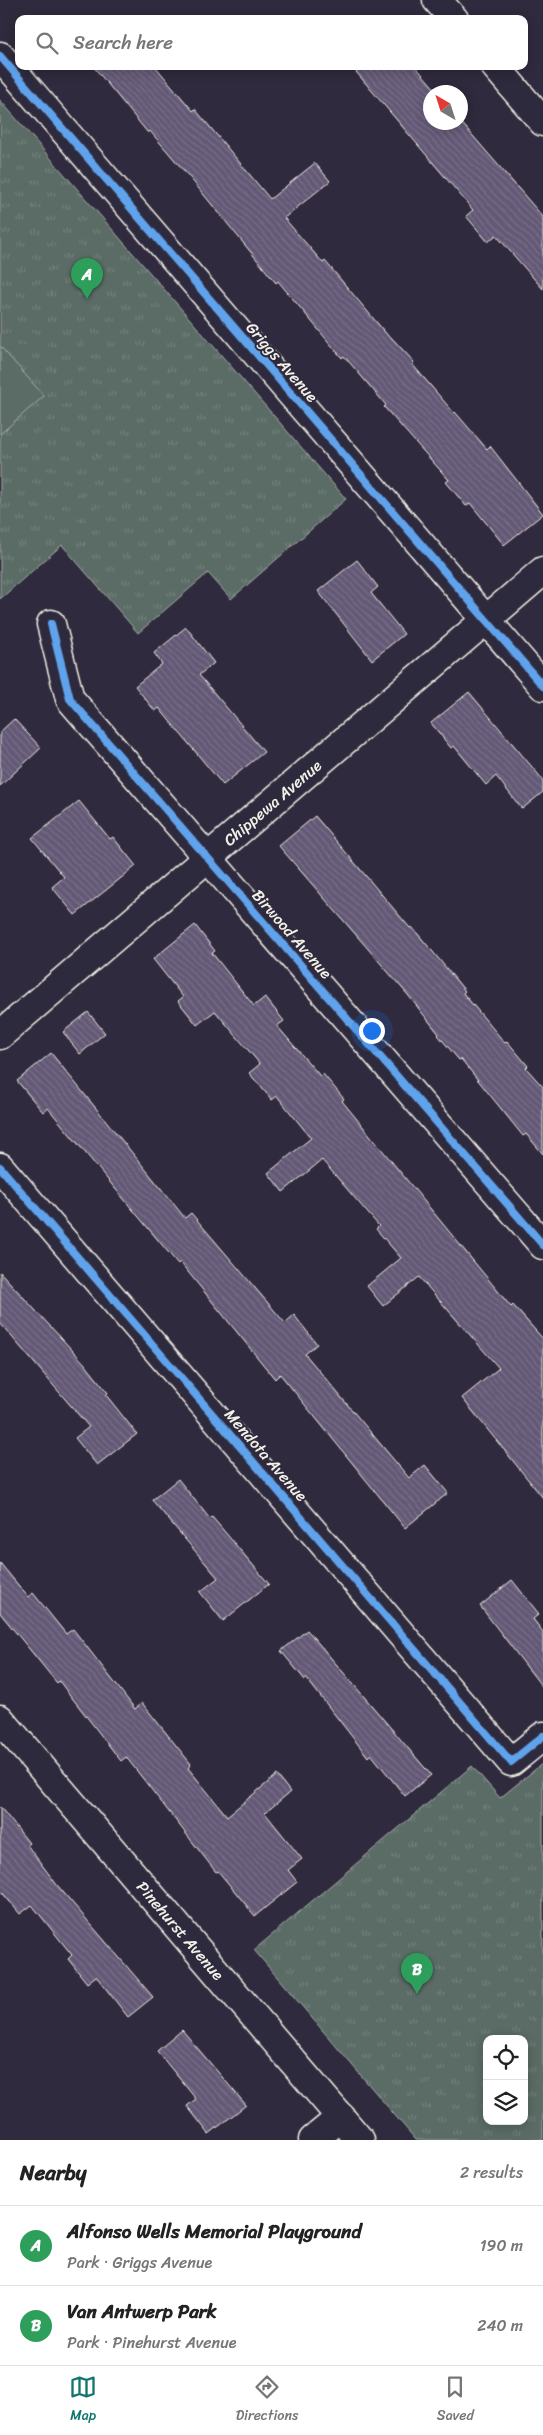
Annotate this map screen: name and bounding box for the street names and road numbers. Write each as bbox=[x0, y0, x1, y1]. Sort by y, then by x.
street label: Griggs Avenue bbox=[238, 315, 326, 409]
street label: Chippewa Avenue bbox=[216, 751, 328, 853]
street label: Birwood Avenue bbox=[244, 882, 340, 986]
street label: Mendota Avenue bbox=[217, 1402, 315, 1509]
street label: Pinehurst Avenue bbox=[129, 1874, 232, 1987]

